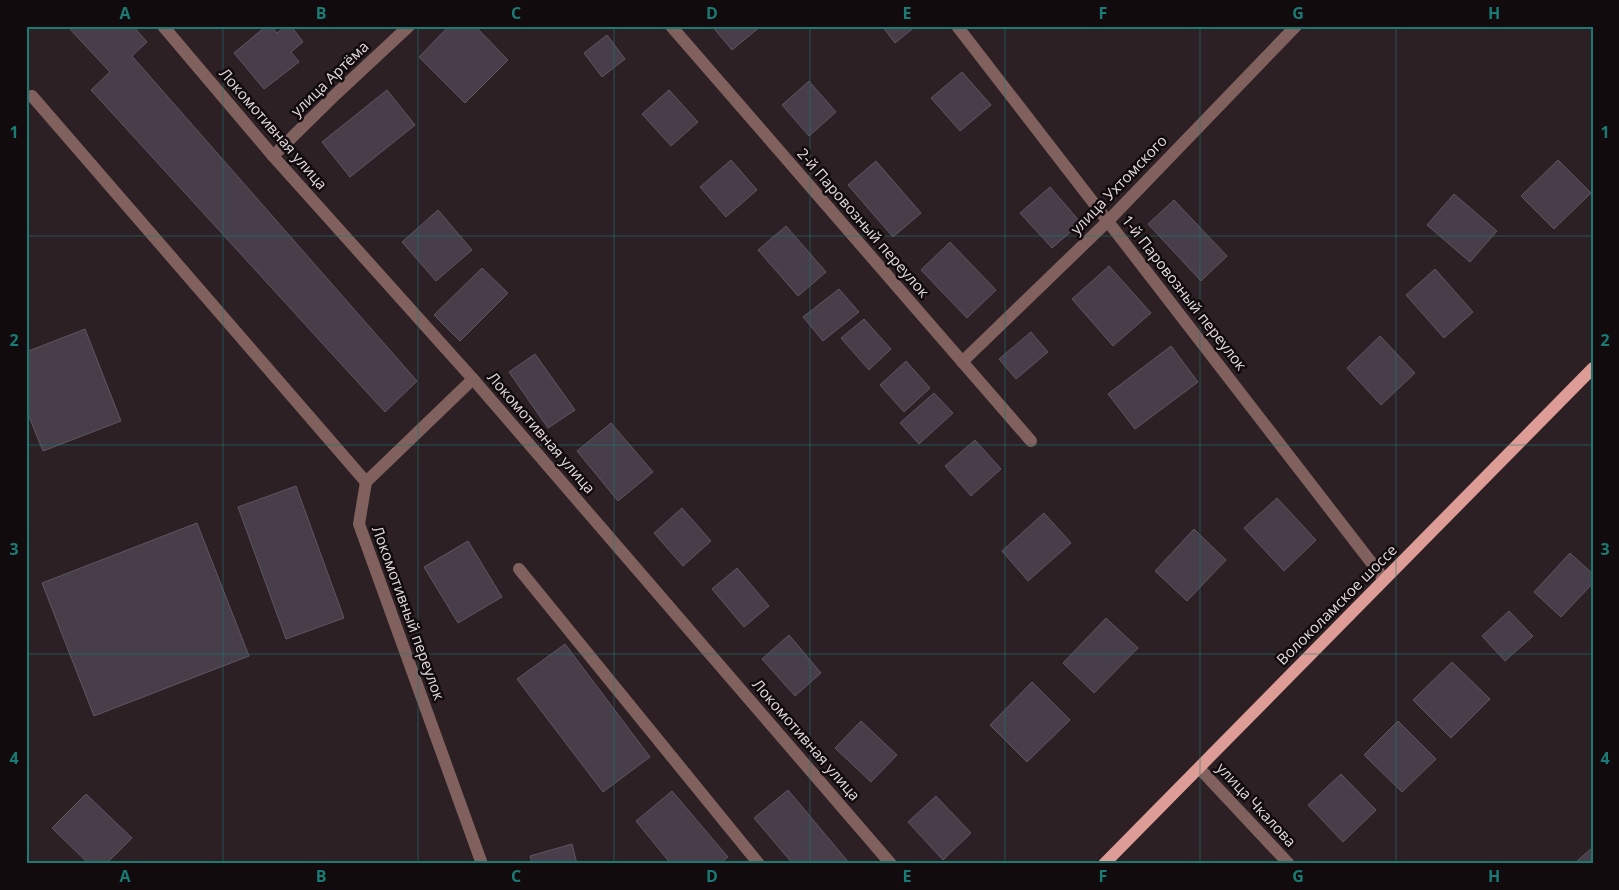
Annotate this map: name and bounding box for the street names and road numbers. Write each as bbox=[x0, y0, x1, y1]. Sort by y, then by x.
street label: улица Артёма bbox=[286, 36, 372, 120]
street label: Локомотивная улица bbox=[215, 63, 332, 193]
street label: улица Ухтомского bbox=[1066, 130, 1171, 238]
street label: 2-й Паровозный переулок bbox=[793, 143, 934, 301]
street label: 1-й Паровозный переулок bbox=[1118, 211, 1252, 374]
street label: Локомотивная улица bbox=[483, 367, 600, 497]
street label: Локомотивный переулок bbox=[368, 523, 450, 703]
street label: Волоколамское шоссе bbox=[1272, 540, 1401, 669]
street label: Локомотивная улица bbox=[748, 674, 865, 804]
street label: улица Чкалова bbox=[1212, 758, 1301, 851]

